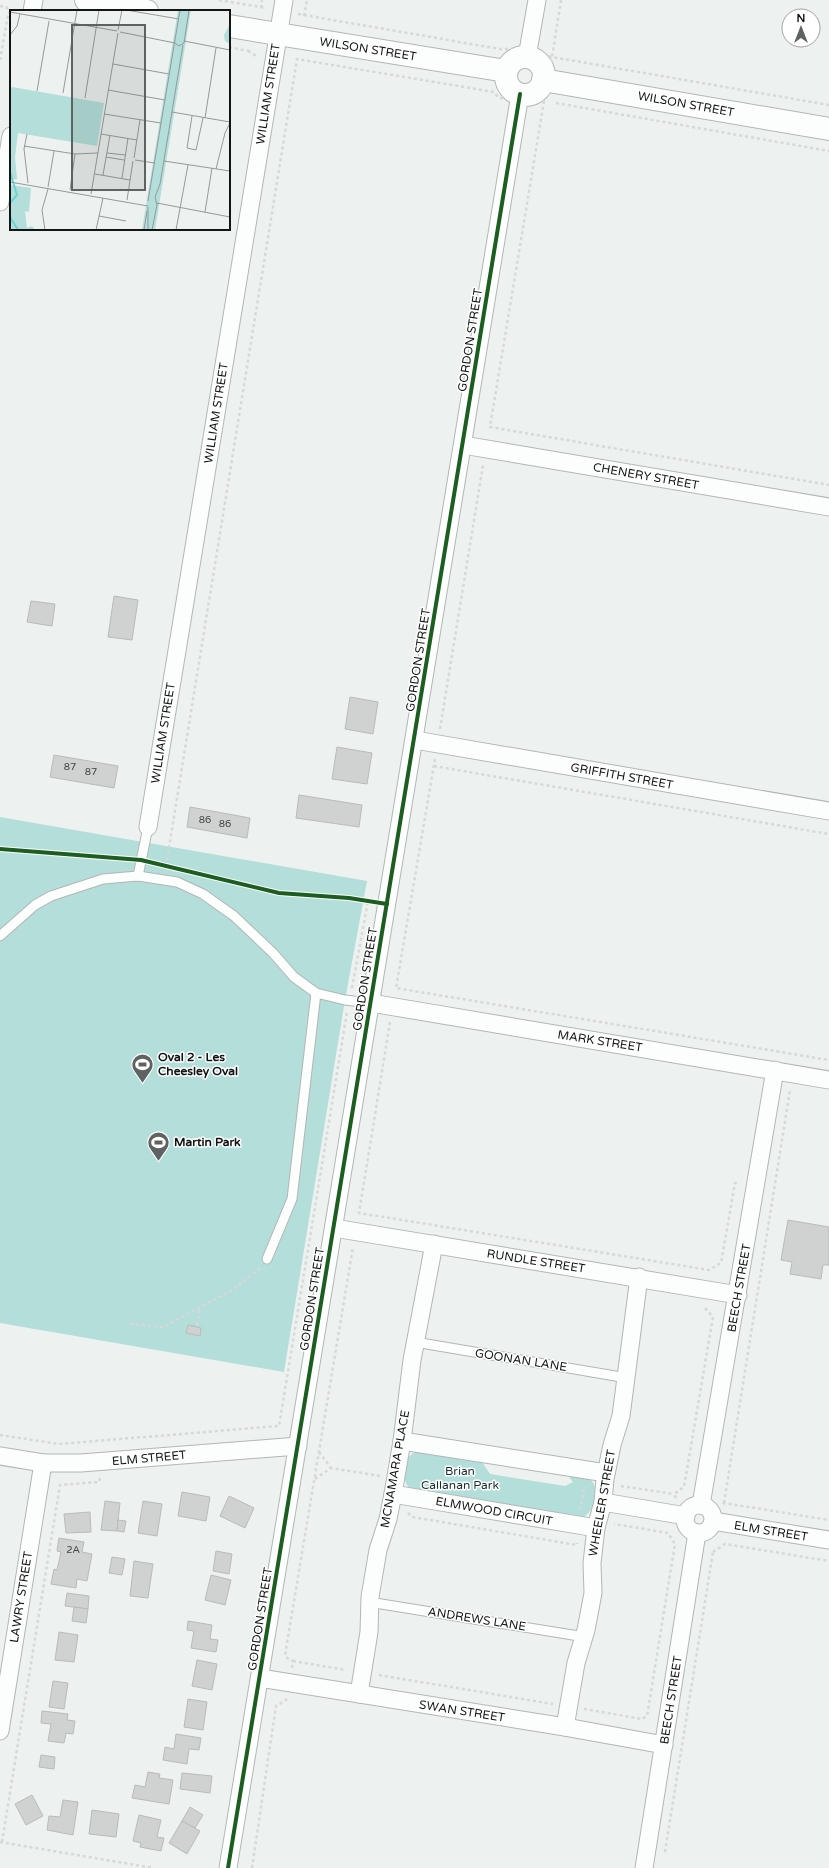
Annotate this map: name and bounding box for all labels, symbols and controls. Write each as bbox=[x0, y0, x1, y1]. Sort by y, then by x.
north arrow bbox=[781, 8, 821, 48]
inset map bbox=[10, 10, 230, 230]
text: N bbox=[797, 12, 805, 25]
street label: WILSON STREET bbox=[319, 34, 418, 64]
street label: WILLIAM STREET bbox=[253, 42, 283, 145]
street label: WILSON STREET bbox=[637, 89, 736, 120]
street label: GORDON STREET bbox=[455, 287, 485, 393]
street label: WILLIAM STREET bbox=[201, 361, 231, 464]
street label: CHENERY STREET bbox=[592, 460, 701, 492]
street label: GORDON STREET bbox=[403, 607, 433, 713]
street label: WILLIAM STREET bbox=[148, 681, 178, 784]
street label: GRIFFITH STREET bbox=[570, 760, 675, 792]
house number: 87 bbox=[64, 761, 76, 773]
house number: 87 bbox=[85, 766, 97, 778]
house number: 86 bbox=[199, 814, 211, 826]
house number: 86 bbox=[219, 818, 231, 830]
street label: GORDON STREET bbox=[350, 926, 380, 1032]
street label: MARK STREET bbox=[557, 1027, 644, 1055]
place label: Oval 2 - Les Cheesley Oval bbox=[158, 1050, 238, 1079]
sports icon: Oval 2 - Les Cheesley Oval bbox=[129, 1051, 155, 1084]
sports icon: Martin Park bbox=[146, 1129, 172, 1162]
place label: Martin Park bbox=[174, 1135, 241, 1149]
street label: BEECH STREET bbox=[724, 1242, 754, 1333]
street label: GORDON STREET bbox=[297, 1246, 327, 1352]
street label: RUNDLE STREET bbox=[486, 1246, 587, 1276]
street label: GOONAN LANE bbox=[474, 1346, 568, 1374]
street label: MCNAMARA PLACE bbox=[378, 1409, 412, 1529]
street label: ELM STREET bbox=[111, 1448, 188, 1468]
street label: WHEELER STREET bbox=[586, 1448, 618, 1557]
park label: Brian Callanan Park bbox=[421, 1464, 499, 1492]
street label: ELMWOOD CIRCUIT bbox=[434, 1494, 554, 1528]
street label: ELM STREET bbox=[733, 1518, 810, 1544]
house number: 2A bbox=[66, 1544, 80, 1556]
street label: LAWRY STREET bbox=[7, 1550, 35, 1644]
street label: GORDON STREET bbox=[245, 1566, 275, 1672]
street label: ANDREWS LANE bbox=[427, 1604, 527, 1634]
street label: BEECH STREET bbox=[657, 1654, 685, 1745]
street label: SWAN STREET bbox=[418, 1697, 507, 1725]

